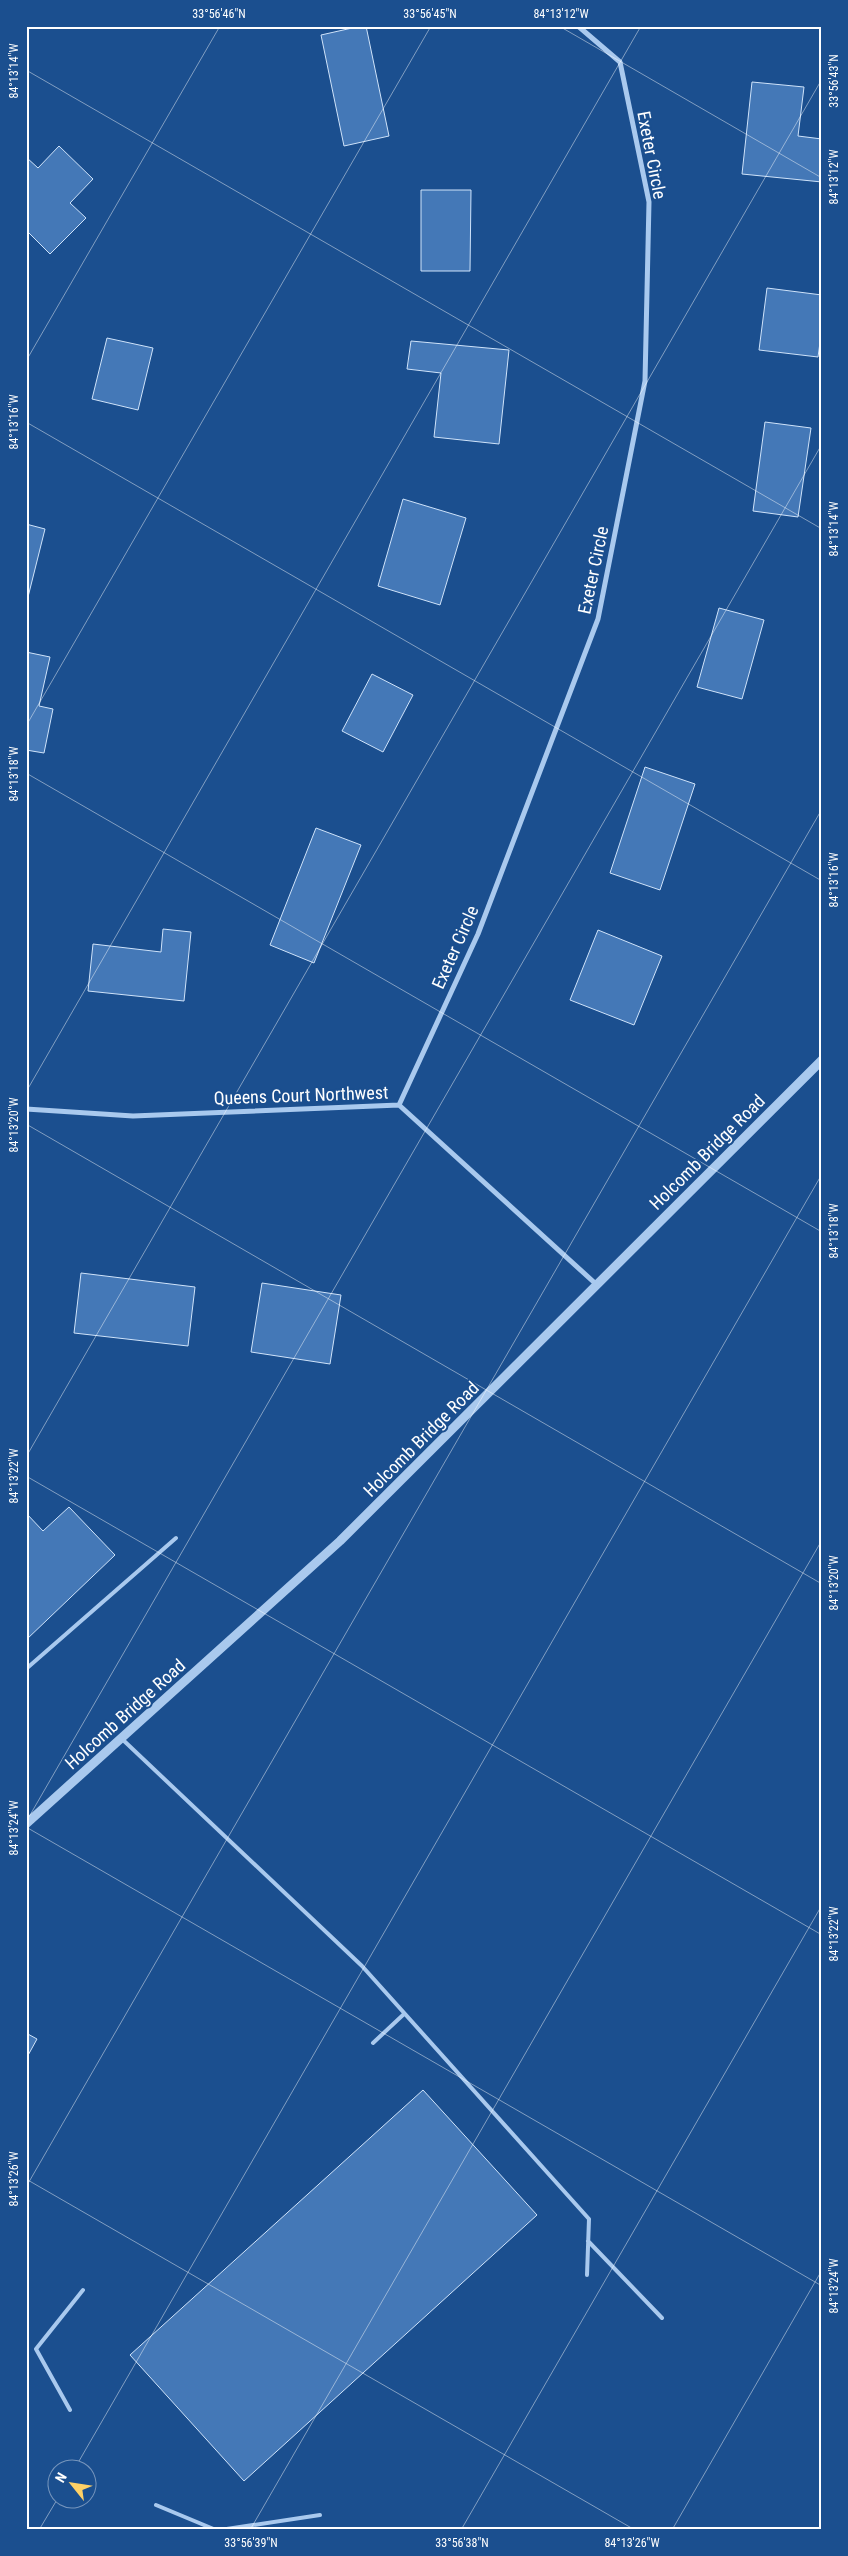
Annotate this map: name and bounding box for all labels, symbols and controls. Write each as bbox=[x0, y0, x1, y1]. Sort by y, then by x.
text: 33°56'46"N bbox=[192, 7, 246, 21]
text: 33°56'45"N bbox=[403, 7, 457, 21]
text: 84°13'12"W bbox=[533, 7, 589, 21]
text: 84°13'14"W bbox=[7, 43, 21, 99]
text: 33°56'43"N bbox=[827, 54, 841, 108]
street label: Exeter Circle bbox=[633, 109, 671, 201]
text: 84°13'12"W bbox=[827, 149, 841, 205]
text: 84°13'16"W bbox=[7, 394, 21, 450]
text: 84°13'14"W bbox=[827, 501, 841, 557]
street label: Exeter Circle bbox=[573, 524, 613, 616]
text: 84°13'18"W bbox=[7, 746, 21, 802]
text: 84°13'16"W bbox=[827, 852, 841, 908]
street label: Exeter Circle bbox=[427, 902, 483, 992]
street label: Queens Court Northwest bbox=[213, 1081, 389, 1109]
street label: Holcomb Bridge Road bbox=[645, 1090, 769, 1214]
text: 84°13'20"W bbox=[7, 1097, 21, 1153]
text: 84°13'18"W bbox=[827, 1203, 841, 1259]
street label: Holcomb Bridge Road bbox=[359, 1377, 483, 1501]
text: 84°13'22"W bbox=[7, 1448, 21, 1504]
text: 84°13'20"W bbox=[827, 1555, 841, 1611]
street label: Holcomb Bridge Road bbox=[61, 1655, 189, 1773]
text: 84°13'24"W bbox=[7, 1800, 21, 1856]
text: 84°13'22"W bbox=[827, 1906, 841, 1962]
text: 84°13'26"W bbox=[7, 2151, 21, 2207]
text: 84°13'24"W bbox=[827, 2258, 841, 2314]
north arrow bbox=[48, 2458, 98, 2508]
text: N bbox=[52, 2470, 70, 2485]
text: 33°56'39"N bbox=[224, 2536, 278, 2550]
text: 33°56'38"N bbox=[435, 2536, 489, 2550]
text: 84°13'26"W bbox=[604, 2536, 660, 2550]

